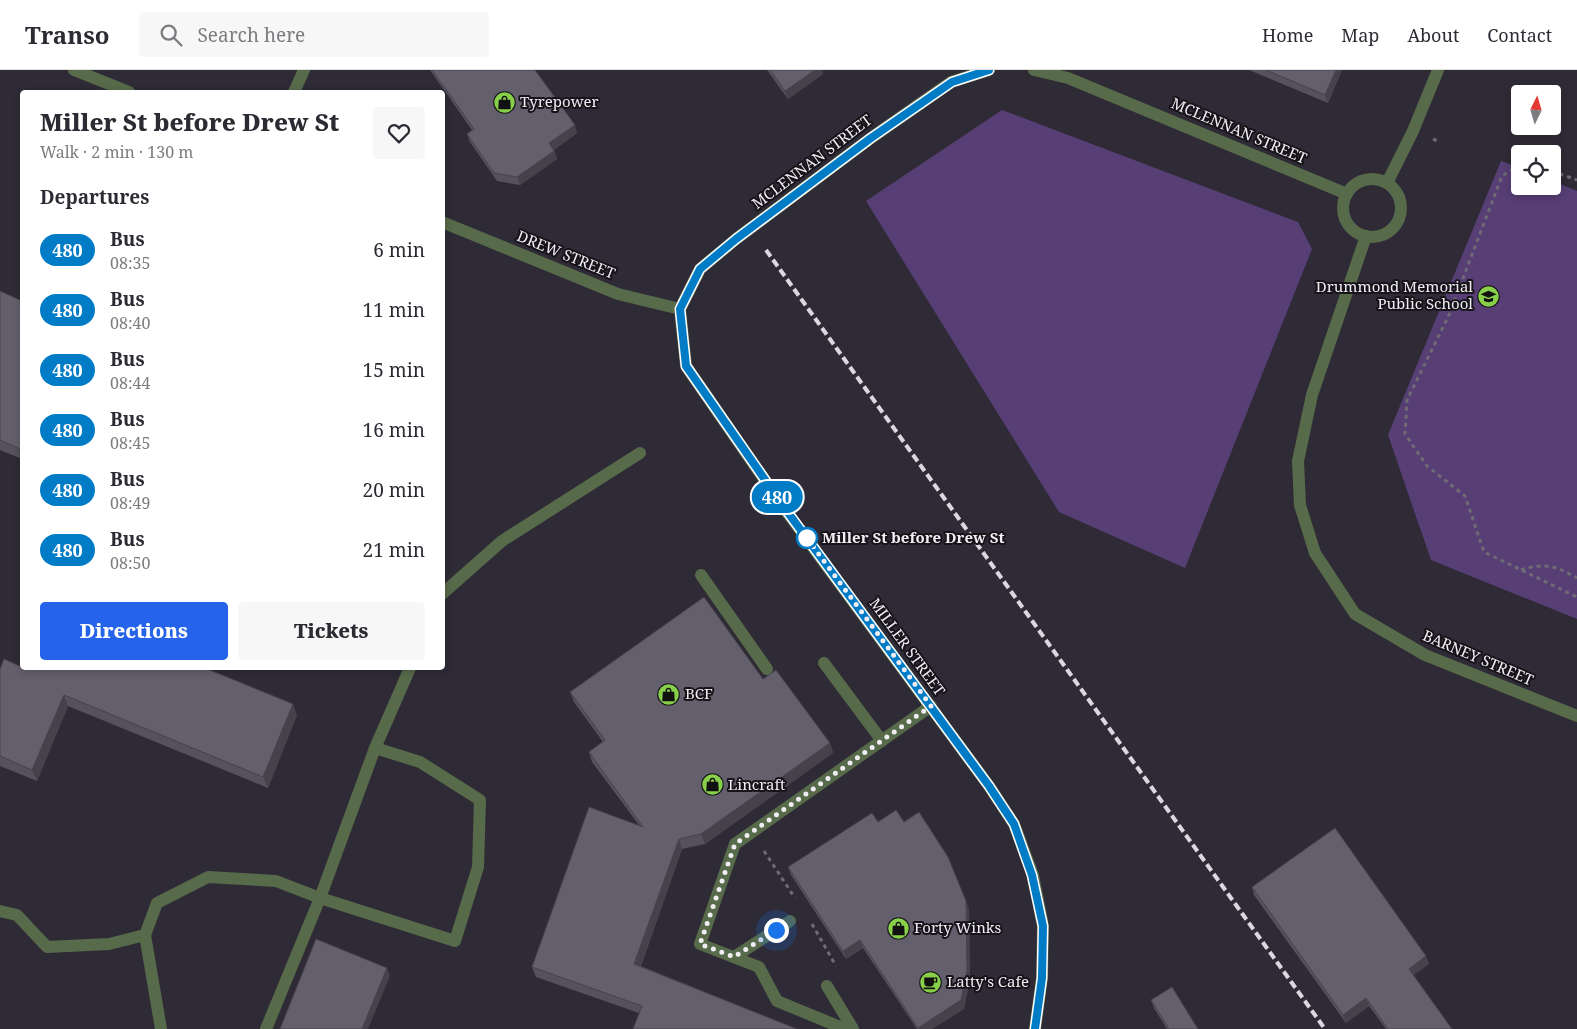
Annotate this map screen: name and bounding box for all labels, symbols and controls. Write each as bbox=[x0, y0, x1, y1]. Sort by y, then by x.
search box bbox=[139, 12, 489, 57]
text: Transo bbox=[25, 18, 109, 51]
icon: search bbox=[157, 21, 185, 49]
text: Search here bbox=[197, 22, 305, 48]
text: Home bbox=[1262, 23, 1313, 47]
text: Map bbox=[1341, 23, 1379, 47]
text: About bbox=[1407, 23, 1459, 47]
text: Contact bbox=[1487, 23, 1552, 47]
north arrow bbox=[1511, 85, 1561, 135]
map controls bbox=[1511, 85, 1561, 195]
shop icon: Tyrepower bbox=[492, 90, 516, 114]
place label: Tyrepower bbox=[520, 91, 599, 111]
street label: MCLENNAN STREET bbox=[1168, 92, 1310, 168]
text: Miller St before Drew St bbox=[40, 105, 339, 138]
button: heart bbox=[373, 107, 425, 159]
street label: MCLENNAN STREET bbox=[747, 109, 876, 213]
text: Walk · 2 min · 130 m bbox=[40, 141, 193, 163]
button: locate bbox=[1511, 145, 1561, 195]
text: Departures bbox=[40, 184, 149, 210]
street label: DREW STREET bbox=[514, 225, 618, 283]
text: Bus bbox=[110, 226, 145, 252]
text: 6 min bbox=[373, 237, 425, 263]
text: 480 bbox=[52, 238, 83, 262]
text: 08:35 bbox=[110, 252, 150, 274]
place label: Drummond Memorial Public School bbox=[1316, 276, 1473, 313]
school or university icon: Drummond Memorial Public School bbox=[1477, 284, 1501, 308]
text: Bus bbox=[110, 286, 145, 312]
text: 11 min bbox=[363, 297, 425, 323]
text: 480 bbox=[52, 298, 83, 322]
text: 08:40 bbox=[110, 312, 150, 334]
text: Bus bbox=[110, 346, 145, 372]
text: 15 min bbox=[363, 357, 425, 383]
text: 480 bbox=[52, 358, 83, 382]
text: 08:44 bbox=[110, 372, 150, 394]
text: Bus bbox=[110, 406, 145, 432]
text: 16 min bbox=[363, 417, 425, 443]
text: 480 bbox=[52, 418, 83, 442]
text: 08:45 bbox=[110, 432, 150, 454]
text: Bus bbox=[110, 466, 145, 492]
text: 20 min bbox=[363, 477, 425, 503]
text: 480 bbox=[52, 478, 83, 502]
line badge: 480 bbox=[748, 481, 806, 513]
text: 480 bbox=[762, 485, 792, 509]
text: 08:49 bbox=[110, 492, 150, 514]
text: Bus bbox=[110, 526, 145, 552]
marker: Miller St before Drew St bbox=[796, 527, 818, 549]
place label: Miller St before Drew St bbox=[822, 527, 1005, 547]
text: 21 min bbox=[363, 537, 425, 563]
text: 480 bbox=[52, 538, 83, 562]
text: 08:50 bbox=[110, 552, 150, 574]
street label: MILLER STREET bbox=[866, 594, 950, 699]
button: Directions bbox=[40, 602, 228, 660]
button: Tickets bbox=[238, 602, 425, 660]
street label: BARNEY STREET bbox=[1420, 625, 1537, 689]
shop icon: BCF bbox=[657, 682, 681, 706]
place label: BCF bbox=[685, 683, 713, 703]
shop icon: Lincraft bbox=[700, 773, 724, 797]
place label: Lincraft bbox=[728, 774, 785, 794]
shop icon: Forty Winks bbox=[886, 916, 910, 940]
place label: Forty Winks bbox=[914, 917, 1002, 937]
your location bbox=[764, 918, 789, 943]
cafe icon: Latty's Cafe bbox=[919, 970, 943, 994]
place label: Latty's Cafe bbox=[947, 971, 1029, 991]

